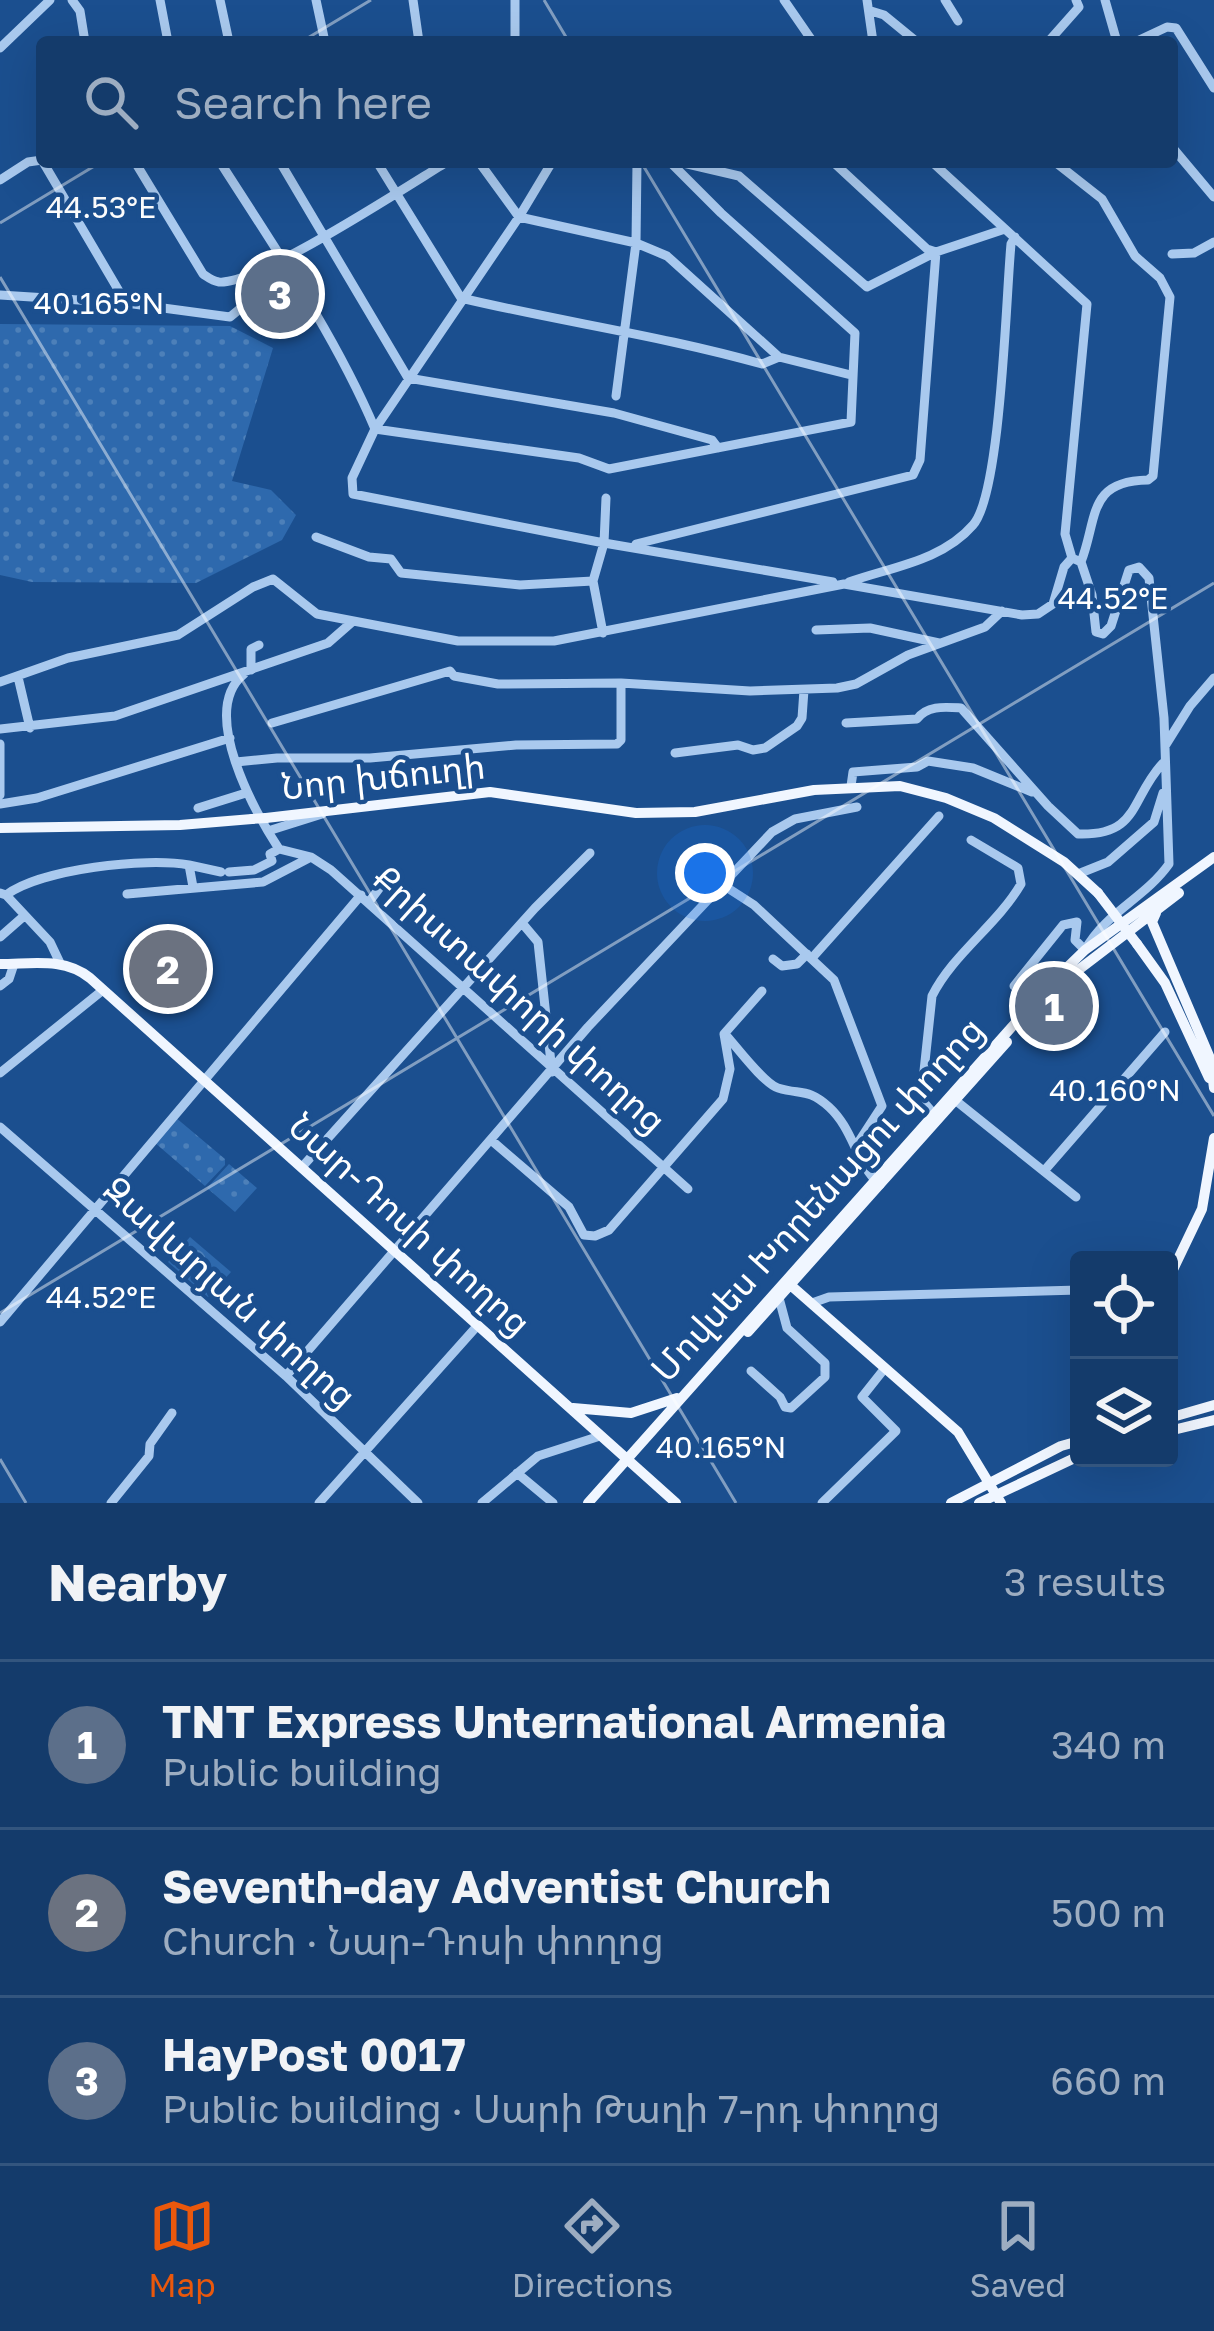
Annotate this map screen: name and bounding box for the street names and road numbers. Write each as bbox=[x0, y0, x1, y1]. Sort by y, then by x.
street label: Նոր խճուղի bbox=[279, 743, 487, 808]
street label: Քրիստափորի փողոց bbox=[365, 856, 676, 1141]
street label: Մովսես Խորենացու փողոց bbox=[641, 1007, 992, 1390]
street label: Նար-Դոսի փողոց bbox=[281, 1104, 540, 1344]
street label: Զավարյան փողոց bbox=[95, 1167, 366, 1416]

